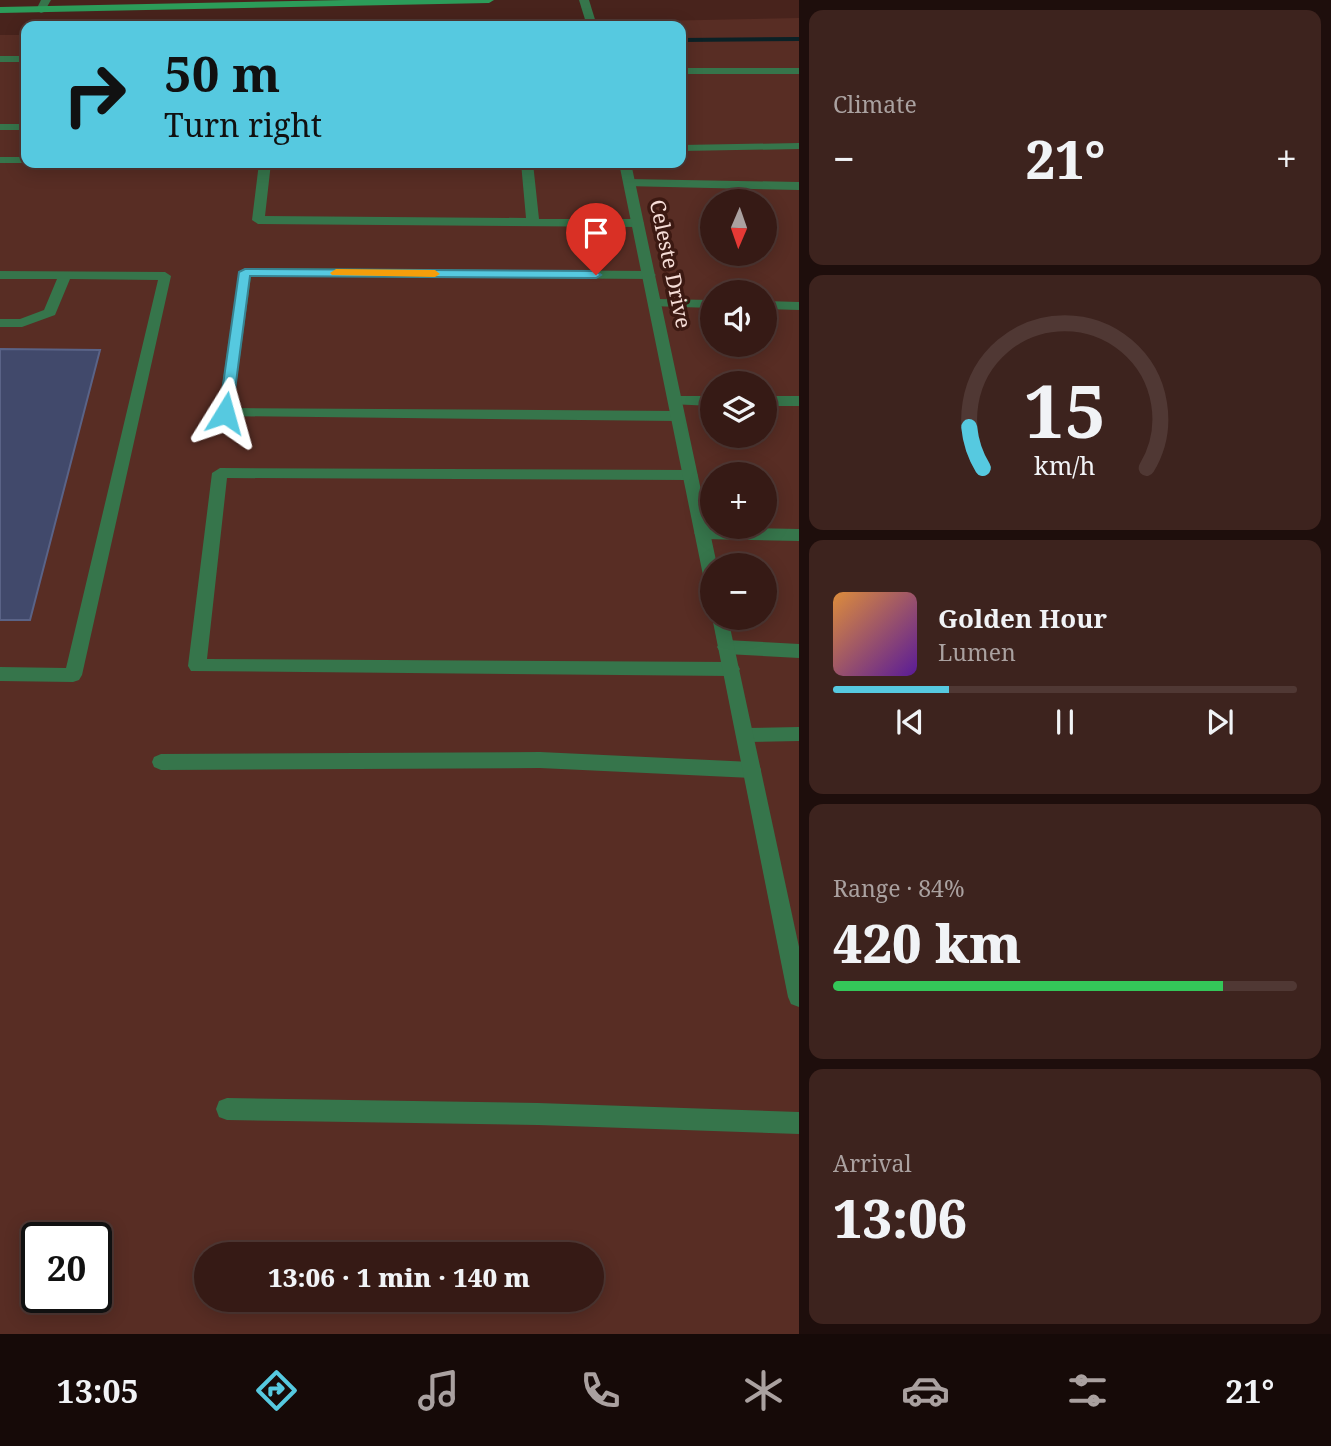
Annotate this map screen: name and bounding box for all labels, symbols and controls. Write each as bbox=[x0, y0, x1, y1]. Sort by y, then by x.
text: 50 m bbox=[164, 40, 280, 106]
icon: right bbox=[49, 49, 140, 140]
text: Climate bbox=[833, 88, 917, 120]
text: Turn right bbox=[164, 103, 322, 146]
text: 21° bbox=[1025, 123, 1105, 194]
text: − bbox=[833, 132, 855, 184]
text: + bbox=[1276, 132, 1297, 184]
north arrow bbox=[700, 189, 777, 266]
map controls bbox=[700, 189, 777, 630]
street label: Celeste Drive bbox=[644, 197, 698, 331]
pin bbox=[566, 203, 626, 275]
icon: arrive bbox=[577, 214, 615, 252]
button: sound bbox=[700, 280, 777, 357]
text: 15 bbox=[1024, 361, 1106, 460]
button: layers bbox=[700, 371, 777, 448]
position arrow bbox=[188, 376, 262, 450]
text: km/h bbox=[1034, 448, 1096, 482]
button: + bbox=[700, 462, 777, 539]
button: − bbox=[700, 553, 777, 630]
text: Golden Hour bbox=[938, 600, 1107, 636]
text: Lumen bbox=[938, 636, 1016, 668]
icon: previous bbox=[891, 703, 929, 741]
icon: pause bbox=[1046, 703, 1084, 741]
icon: next bbox=[1201, 703, 1239, 741]
text: Range · 84% bbox=[833, 872, 965, 904]
text: 420 km bbox=[833, 907, 1021, 978]
text: Arrival bbox=[833, 1147, 912, 1179]
text: 13:06 bbox=[833, 1182, 967, 1253]
speed limit sign: 20 bbox=[21, 1222, 112, 1313]
text: 13:06 · 1 min · 140 m bbox=[268, 1259, 530, 1295]
icon: directions bbox=[252, 1366, 301, 1415]
icon: music bbox=[414, 1366, 463, 1415]
icon: phone bbox=[576, 1366, 625, 1415]
icon: climate bbox=[739, 1366, 788, 1415]
icon: car bbox=[901, 1366, 950, 1415]
icon: filters bbox=[1063, 1366, 1112, 1415]
text: 13:05 bbox=[57, 1369, 139, 1412]
text: 21° bbox=[1225, 1369, 1274, 1412]

